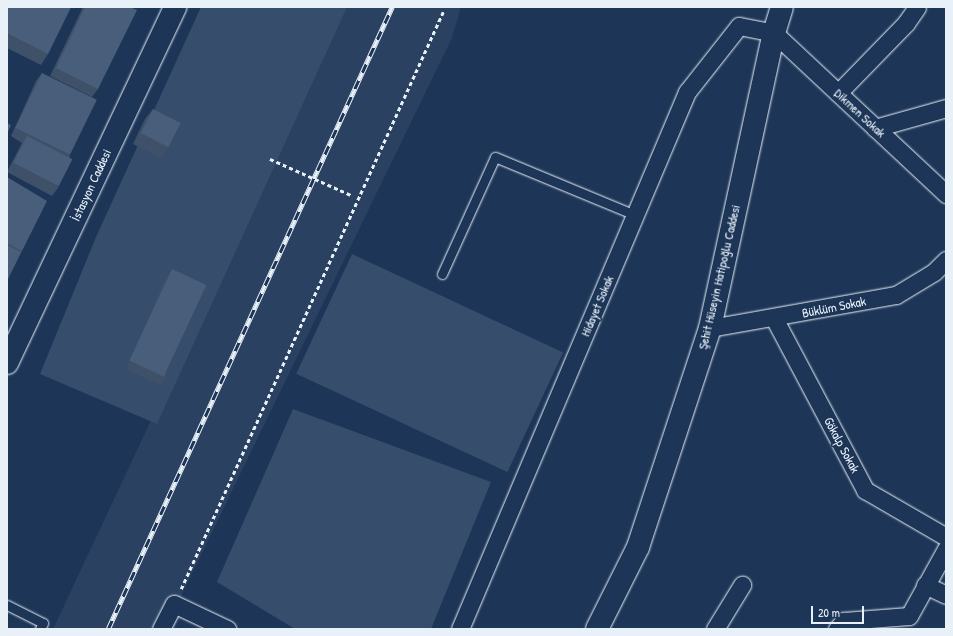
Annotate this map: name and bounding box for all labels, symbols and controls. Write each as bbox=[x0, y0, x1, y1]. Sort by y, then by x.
street label: Dikmen Sokak bbox=[831, 85, 889, 141]
street label: İstasyon Caddesi bbox=[68, 146, 114, 224]
street label: Şehit Hüseyin Hatipoğlu Caddesi bbox=[695, 203, 743, 351]
street label: Hidayet Sokak bbox=[577, 273, 617, 339]
street label: Büklüm Sokak bbox=[801, 293, 867, 321]
street label: Gökalp Sokak bbox=[821, 414, 863, 476]
scale bar bbox=[813, 598, 866, 624]
text: 20 m bbox=[818, 604, 840, 621]

